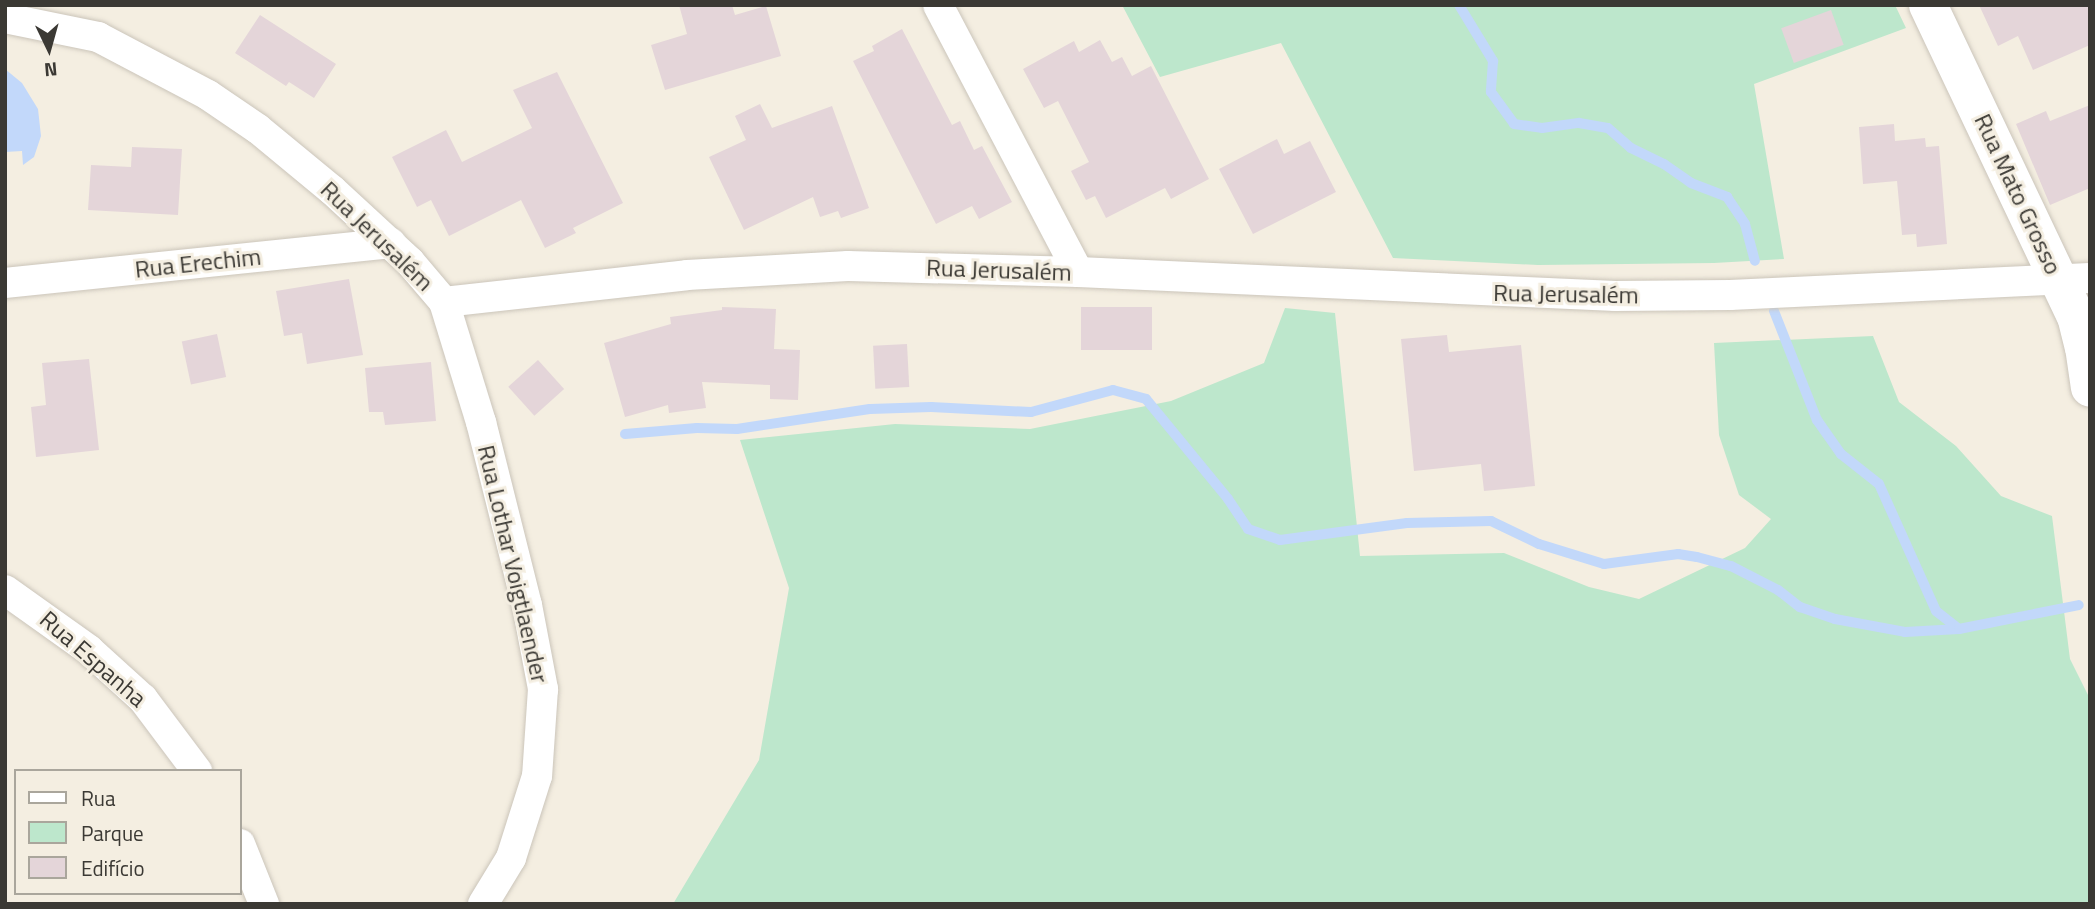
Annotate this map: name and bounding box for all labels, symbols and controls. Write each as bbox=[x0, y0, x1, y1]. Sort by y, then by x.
north arrow bbox=[14, 14, 84, 84]
text: N bbox=[43, 55, 59, 85]
street label: Rua Mato Grosso bbox=[1968, 109, 2068, 279]
street label: Rua Jerusalém bbox=[315, 175, 439, 297]
street label: Rua Erechim bbox=[133, 242, 263, 284]
street label: Rua Jerusalém bbox=[926, 253, 1072, 287]
street label: Rua Jerusalém bbox=[1493, 278, 1639, 310]
street label: Rua Lothar Voigtlaender bbox=[472, 442, 554, 686]
street label: Rua Espanha bbox=[34, 605, 152, 713]
legend bbox=[14, 769, 242, 895]
text: Rua bbox=[81, 782, 116, 814]
text: Parque bbox=[81, 817, 144, 849]
text: Edifício bbox=[81, 852, 145, 884]

